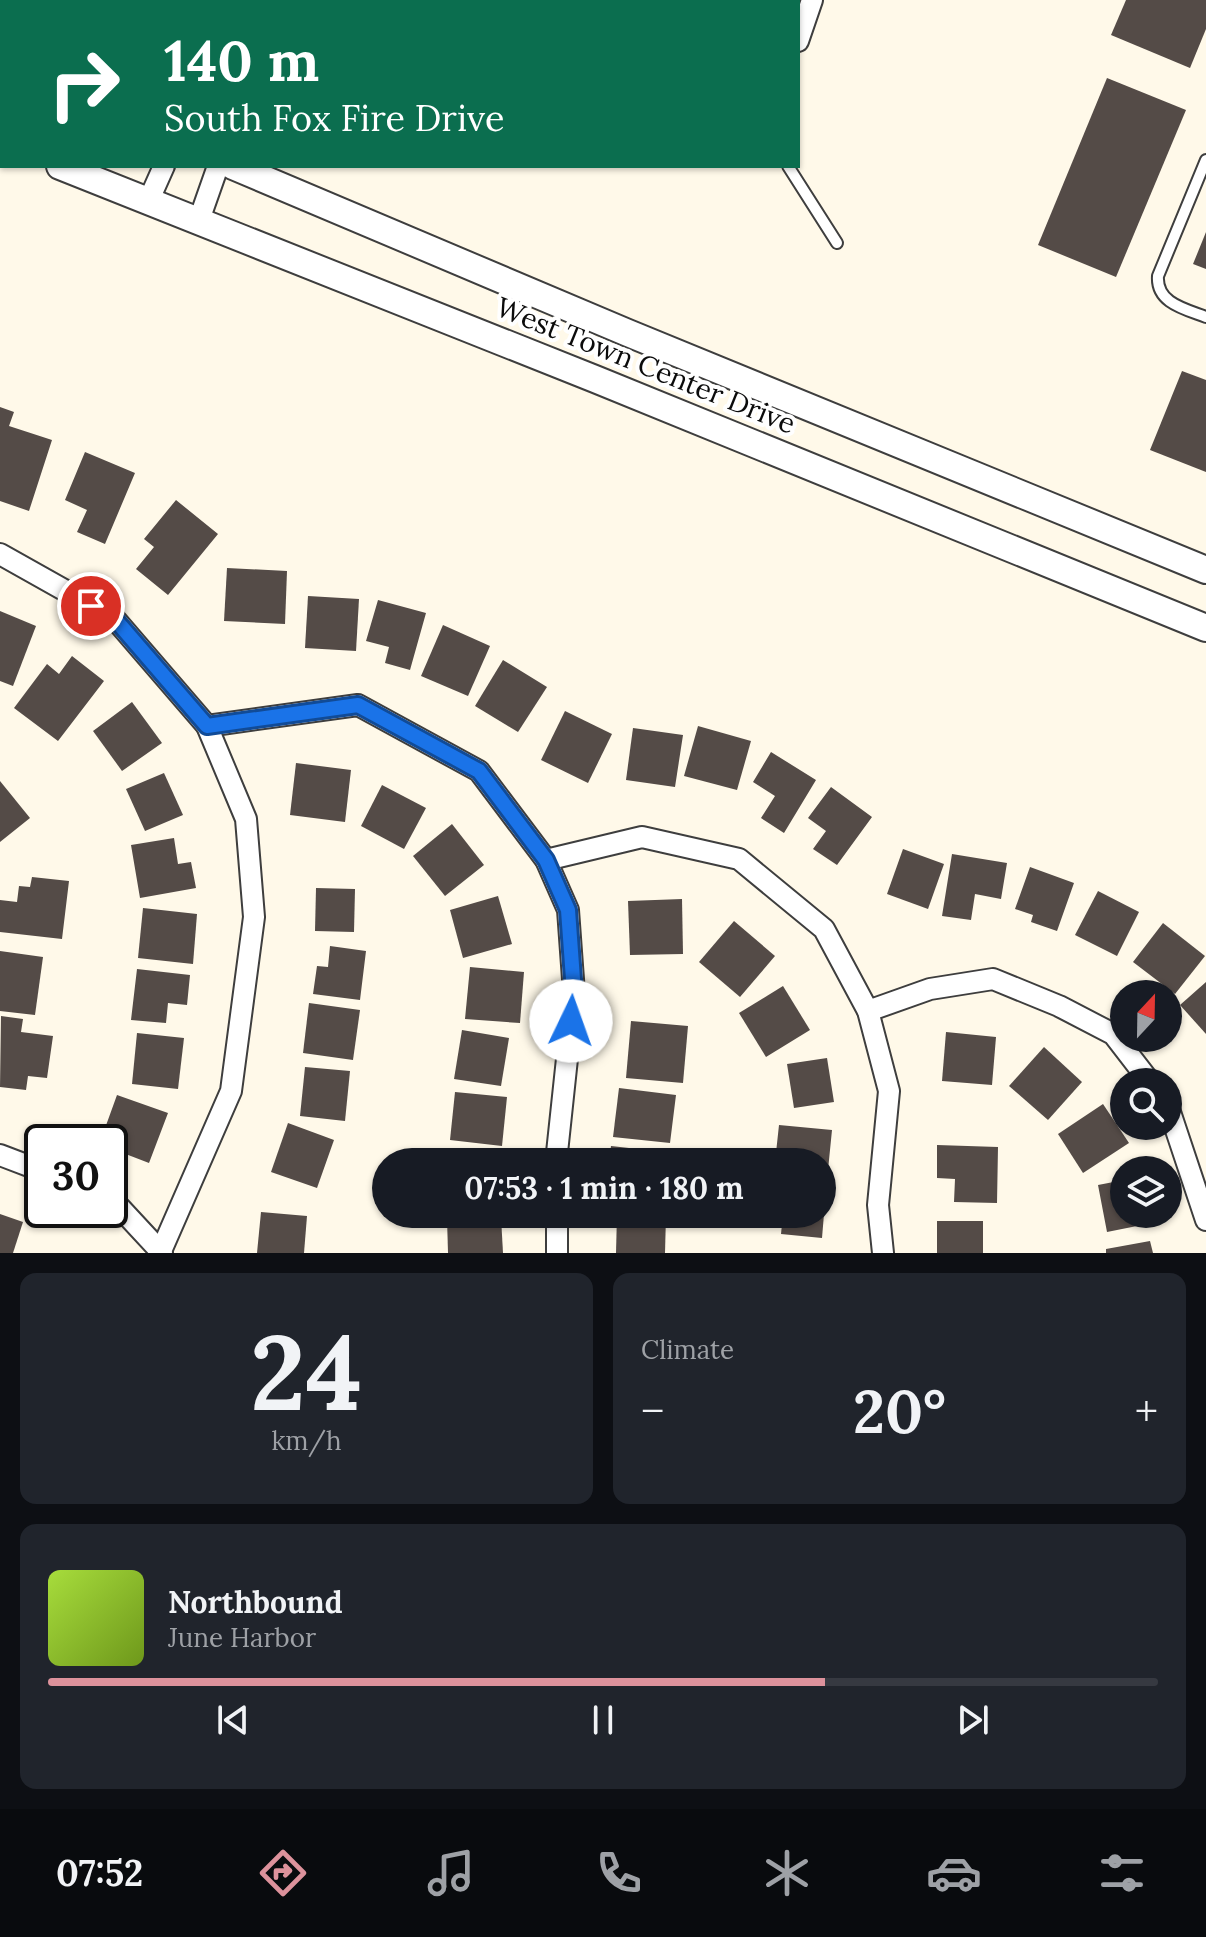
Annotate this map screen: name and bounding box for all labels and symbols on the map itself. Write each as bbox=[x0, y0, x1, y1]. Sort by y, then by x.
street label: West Town Center Drive bbox=[491, 288, 801, 442]
pin bbox=[57, 572, 125, 640]
position arrow bbox=[529, 979, 613, 1063]
north arrow bbox=[1110, 980, 1182, 1052]
speed limit sign: 30 bbox=[24, 1124, 128, 1228]

